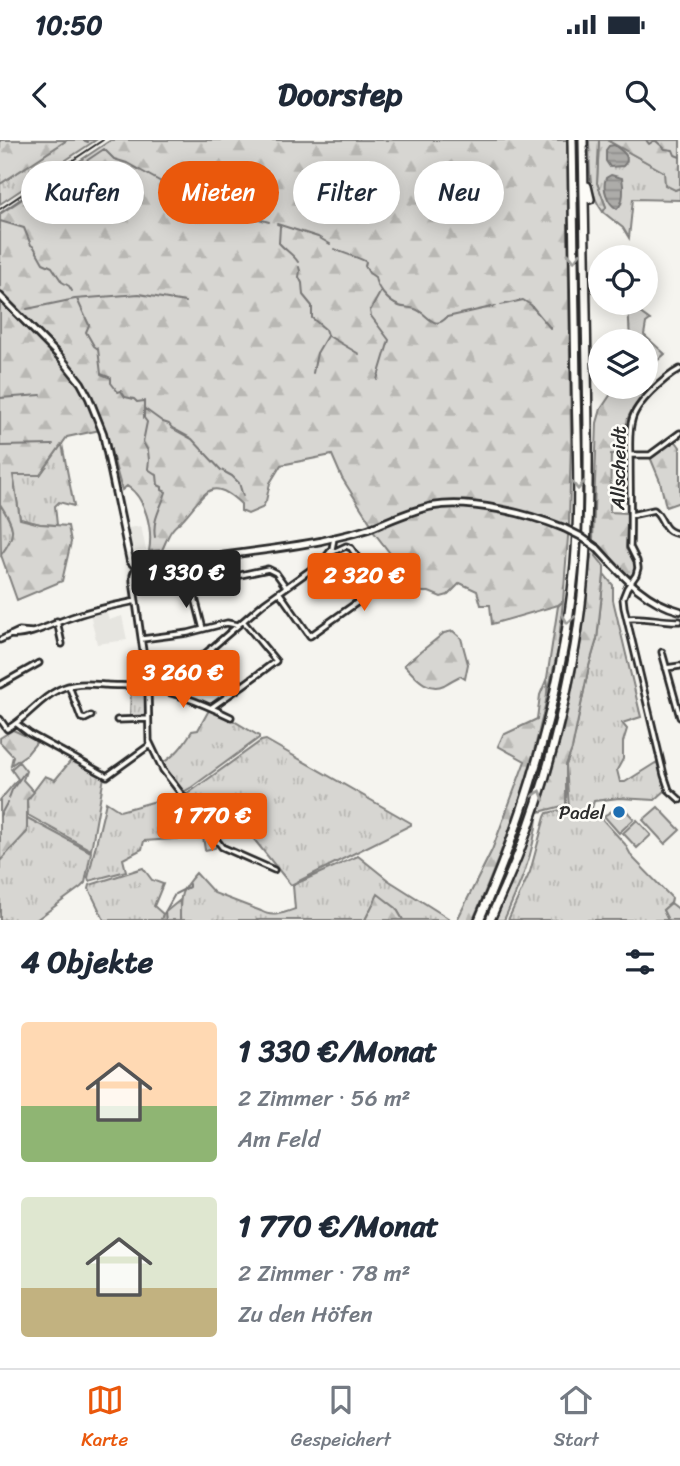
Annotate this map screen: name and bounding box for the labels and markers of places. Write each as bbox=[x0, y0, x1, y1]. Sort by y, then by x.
pin: 1 330 € bbox=[121, 550, 251, 610]
pin: 2 320 € bbox=[299, 554, 429, 613]
pin: 3 260 € bbox=[118, 650, 248, 710]
pin: 1 770 € bbox=[147, 794, 277, 853]
place label: Padel bbox=[559, 796, 606, 829]
marker: Padel bbox=[611, 804, 627, 820]

